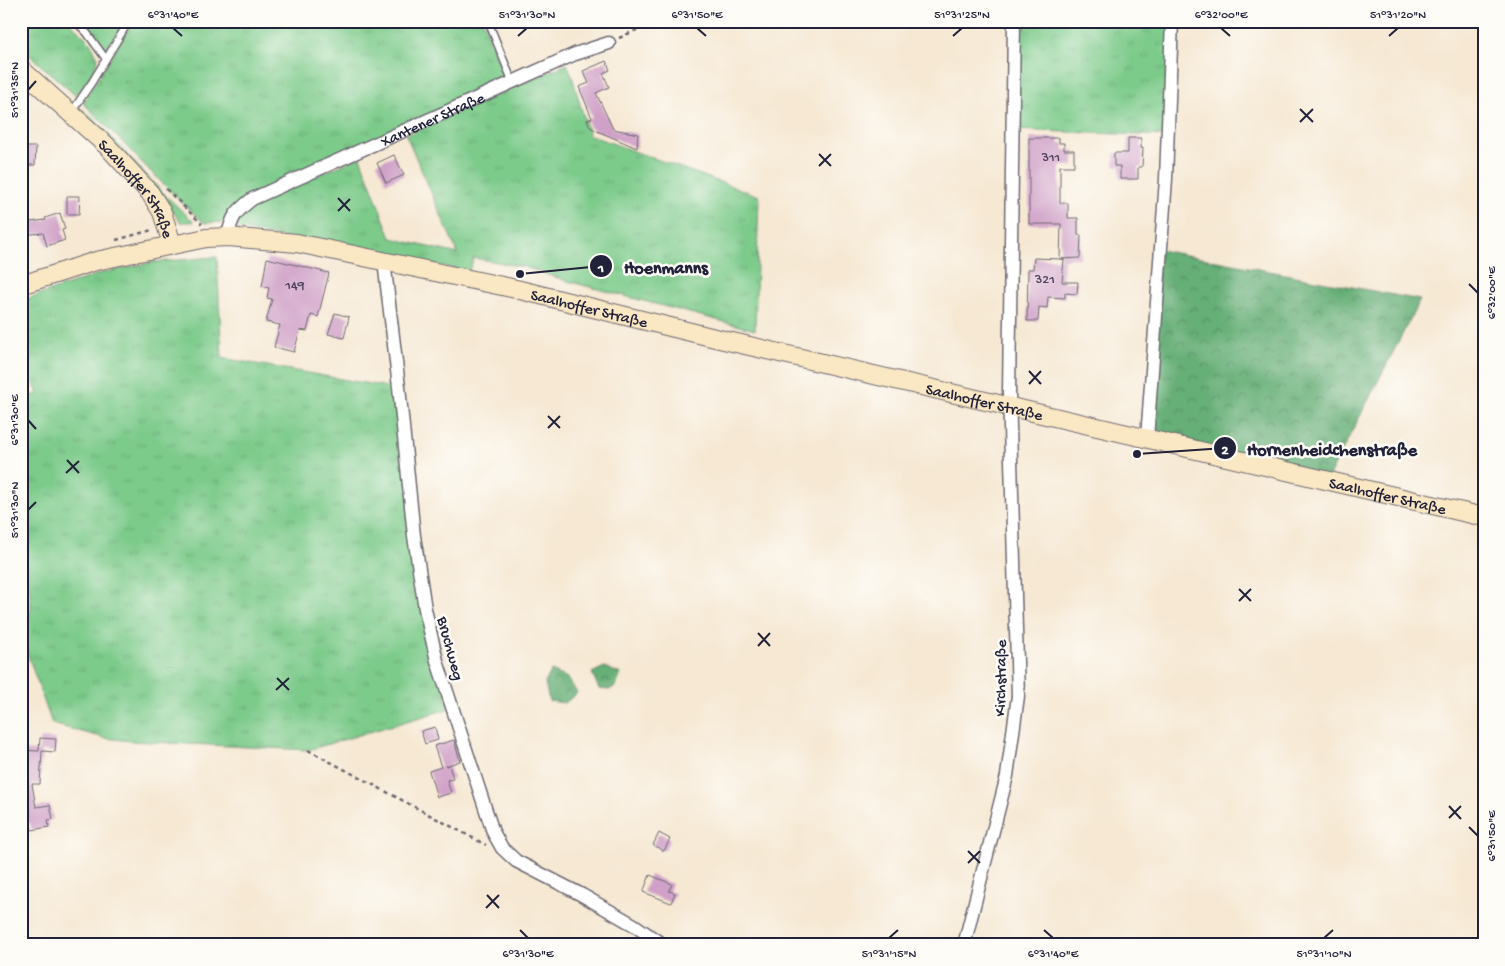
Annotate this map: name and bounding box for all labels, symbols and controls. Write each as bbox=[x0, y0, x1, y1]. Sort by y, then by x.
text: 6°31'40"E bbox=[148, 9, 199, 23]
text: 51°31'30"N bbox=[499, 9, 555, 23]
text: 6°31'50"E bbox=[671, 9, 723, 23]
text: 51°31'25"N bbox=[934, 9, 990, 23]
text: 6°32'00"E bbox=[1195, 9, 1248, 23]
text: 51°31'20"N bbox=[1370, 9, 1426, 23]
text: 51°31'35"N bbox=[9, 62, 23, 118]
street label: Xantener Straße bbox=[378, 90, 489, 153]
street label: Saalhoffer Straße bbox=[93, 137, 176, 242]
house number: 311 bbox=[1041, 150, 1060, 167]
callout: Hoenmanns bbox=[589, 250, 718, 283]
text: Hoenmanns bbox=[624, 259, 709, 280]
text: 1 bbox=[597, 260, 604, 278]
text: 6°32'00"E bbox=[1486, 266, 1500, 319]
house number: 321 bbox=[1034, 272, 1055, 289]
house number: 149 bbox=[284, 278, 305, 295]
street label: Saalhoffer Straße bbox=[528, 287, 650, 334]
street label: Saalhoffer Straße bbox=[923, 381, 1045, 427]
text: 6°31'30"E bbox=[9, 394, 23, 446]
callout: Hornenheidchenstraße bbox=[1212, 432, 1427, 465]
text: Hornenheidchenstraße bbox=[1247, 441, 1418, 462]
text: 2 bbox=[1221, 442, 1229, 460]
street label: Saalhoffer Straße bbox=[1327, 475, 1448, 521]
text: 51°31'30"N bbox=[9, 482, 23, 538]
street label: Bruchweg bbox=[431, 614, 466, 683]
street label: Kirchstraße bbox=[992, 639, 1013, 717]
text: 6°31'50"E bbox=[1486, 810, 1500, 862]
text: 6°31'30"E bbox=[502, 948, 554, 962]
text: 51°31'15"N bbox=[862, 948, 916, 962]
text: 6°31'40"E bbox=[1028, 948, 1079, 962]
text: 51°31'10"N bbox=[1296, 948, 1352, 962]

